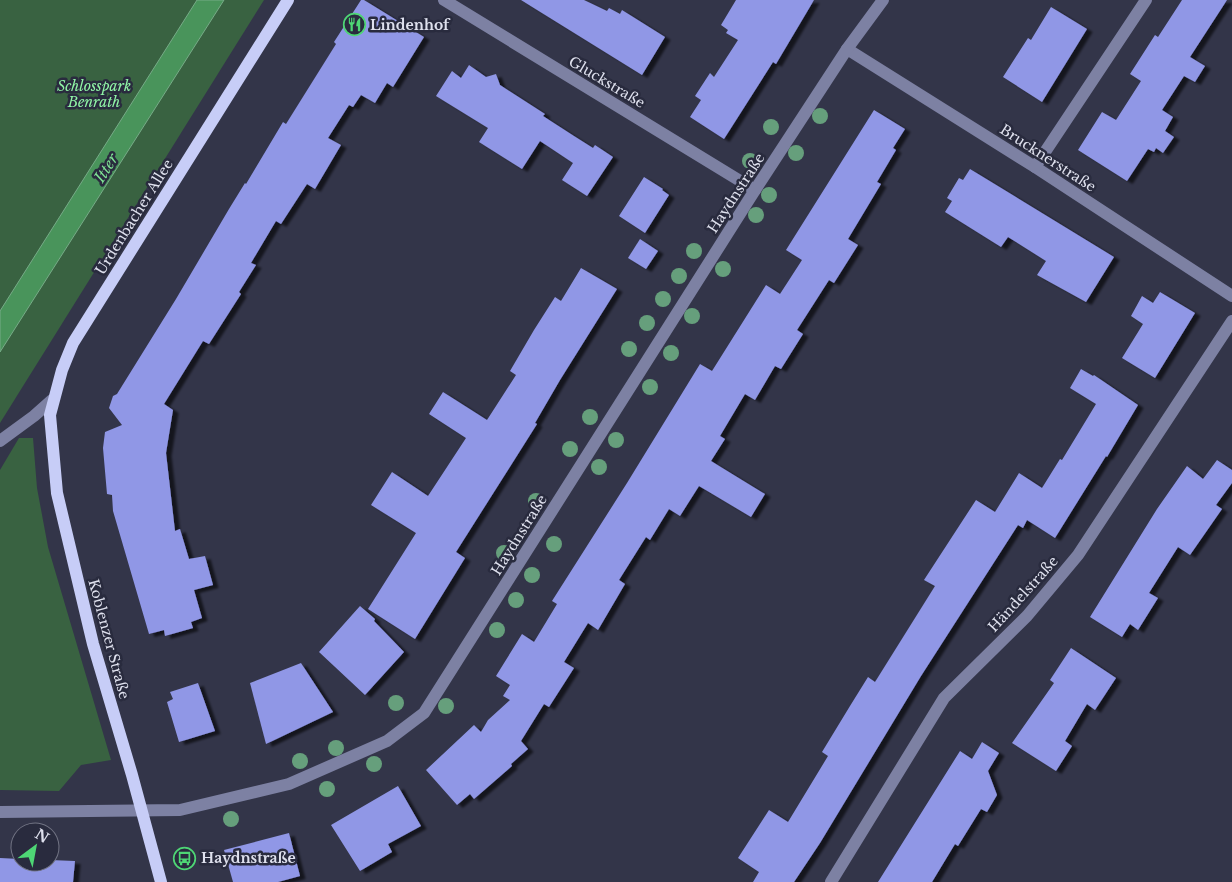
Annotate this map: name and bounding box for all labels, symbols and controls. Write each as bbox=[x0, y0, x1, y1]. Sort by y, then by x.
restaurant icon: Lindenhof bbox=[342, 13, 366, 37]
place label: Lindenhof bbox=[370, 16, 451, 34]
street label: Gluckstraße bbox=[566, 52, 648, 112]
park label: Schlosspark Benrath bbox=[57, 77, 131, 111]
street label: Brucknerstraße bbox=[997, 120, 1099, 196]
water label: Itter bbox=[89, 149, 123, 187]
street label: Haydnstraße bbox=[703, 150, 769, 236]
street label: Urdenbacher Allee bbox=[91, 156, 177, 278]
street label: Haydnstraße bbox=[487, 491, 551, 579]
street label: Händelstraße bbox=[984, 552, 1062, 636]
street label: Koblenzer Straße bbox=[84, 577, 134, 701]
north arrow bbox=[10, 822, 60, 872]
text: N bbox=[32, 825, 52, 847]
bus stop icon: Haydnstraße bbox=[173, 846, 197, 870]
place label: Haydnstraße bbox=[201, 849, 296, 867]

